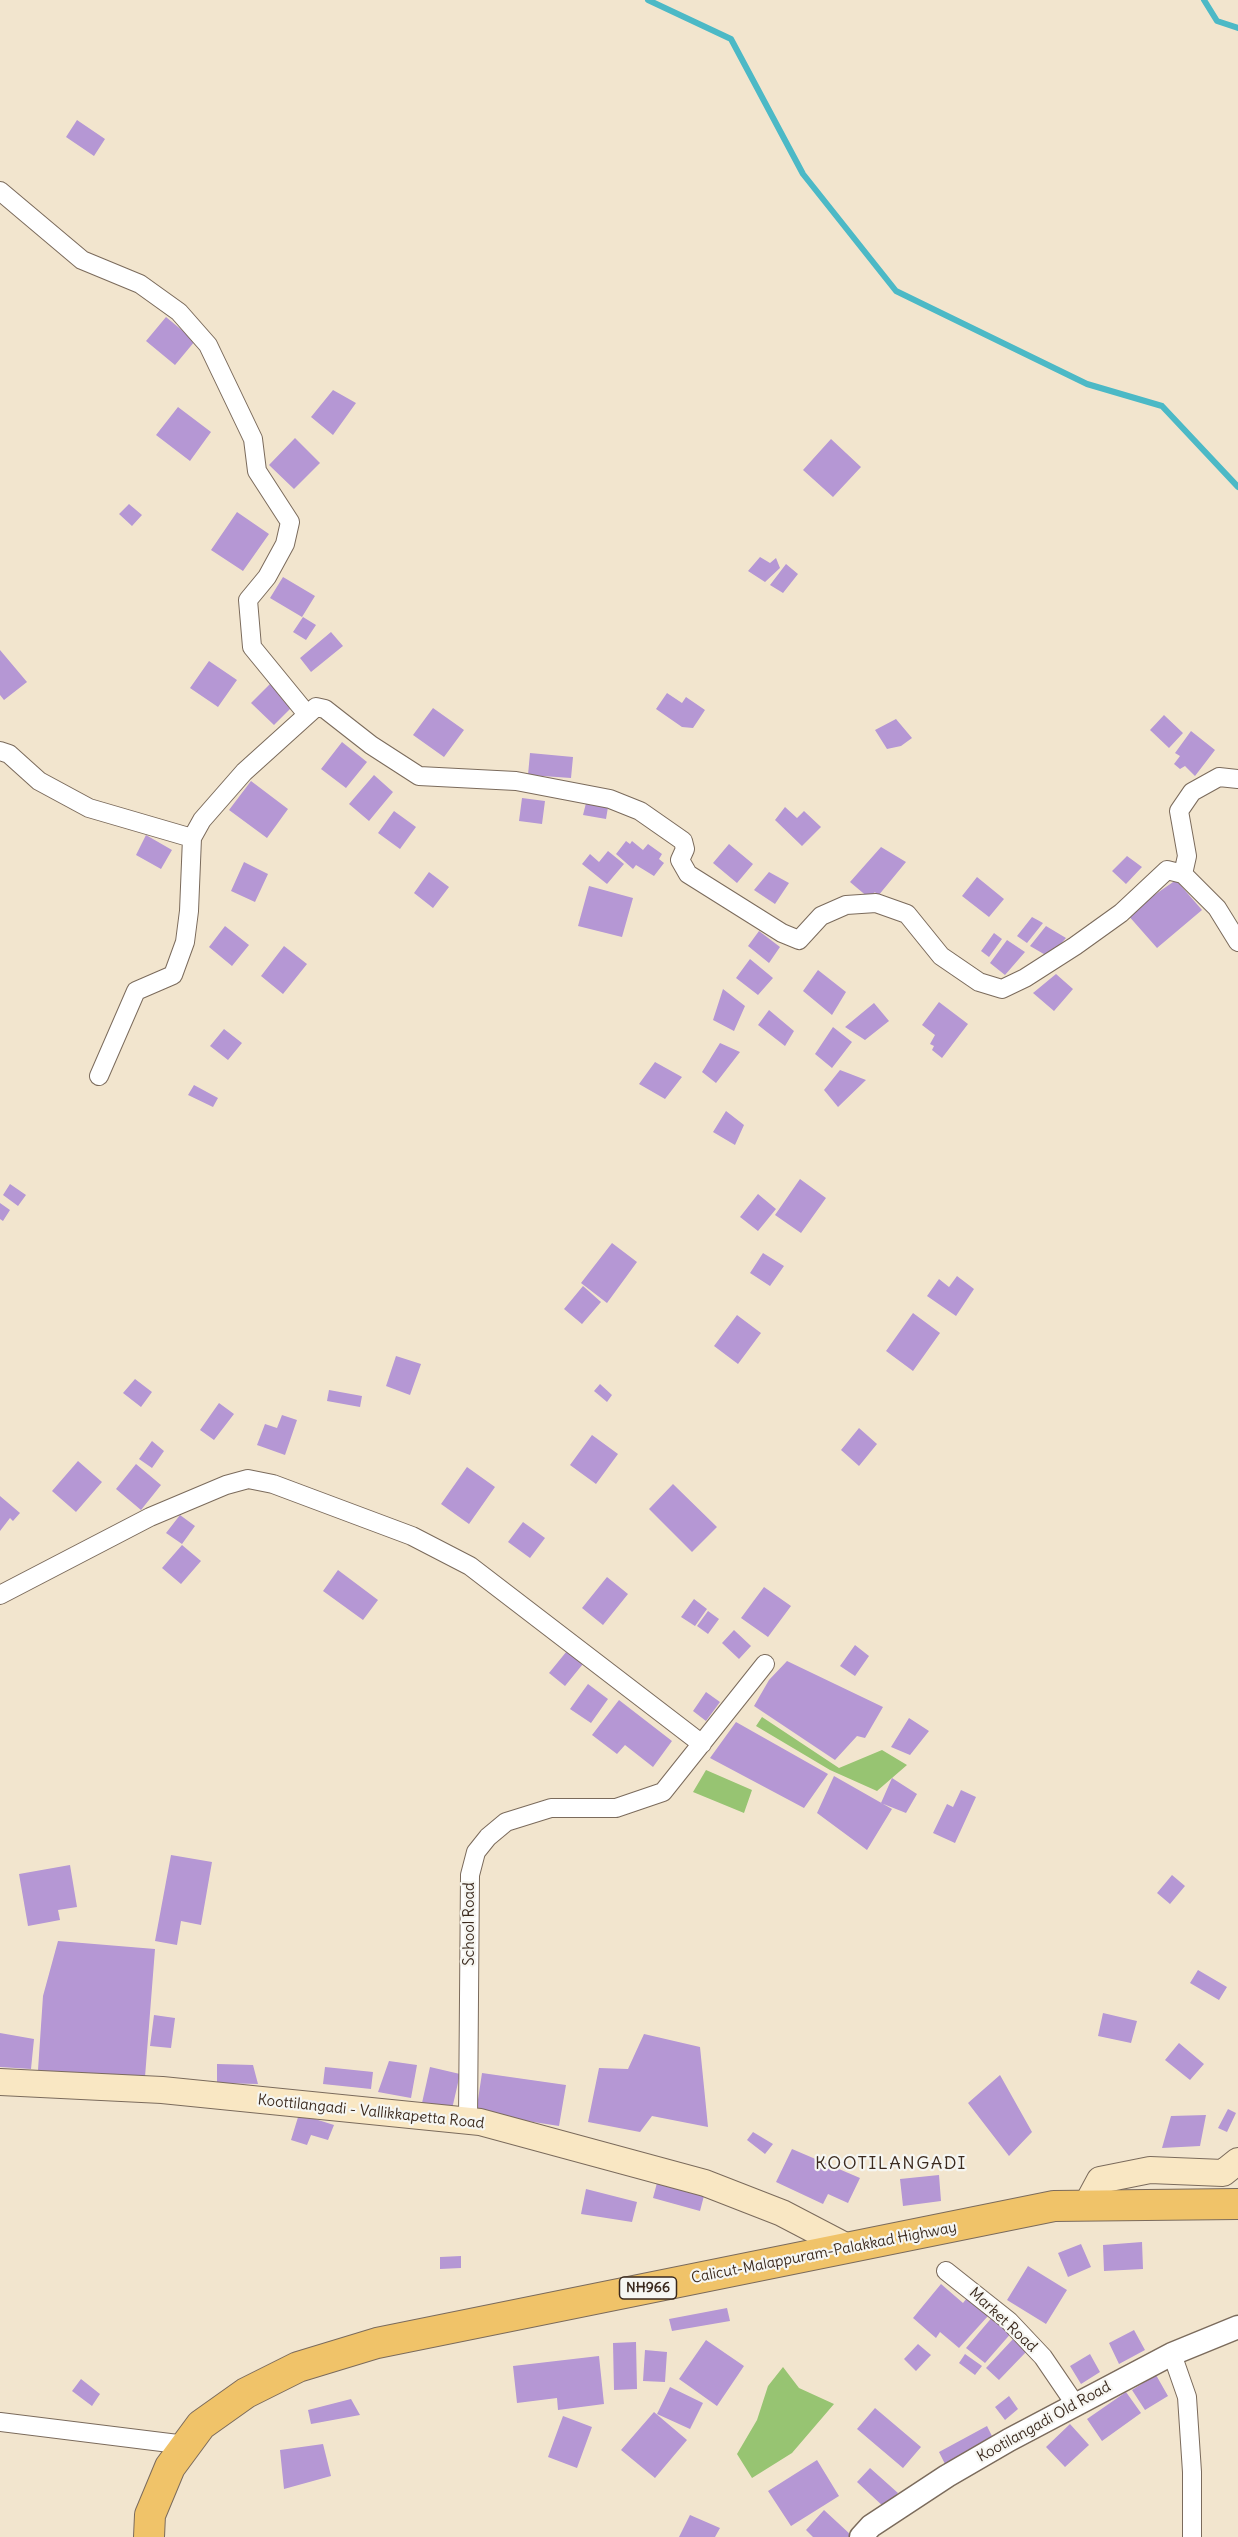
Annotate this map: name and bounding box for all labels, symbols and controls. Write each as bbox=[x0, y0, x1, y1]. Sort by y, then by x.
street label: School Road bbox=[461, 1882, 479, 1966]
street label: Koottilangadi - Vallikkapetta Road bbox=[257, 2091, 485, 2133]
district label: KOOTILANGADI bbox=[815, 2153, 967, 2175]
street label: Calicut-Malappuram-Palakkad Highway bbox=[690, 2218, 958, 2288]
road number: NH966 bbox=[620, 2277, 676, 2299]
street label: Market Road bbox=[965, 2284, 1041, 2356]
street label: Kootilangadi Old Road bbox=[974, 2378, 1114, 2466]

